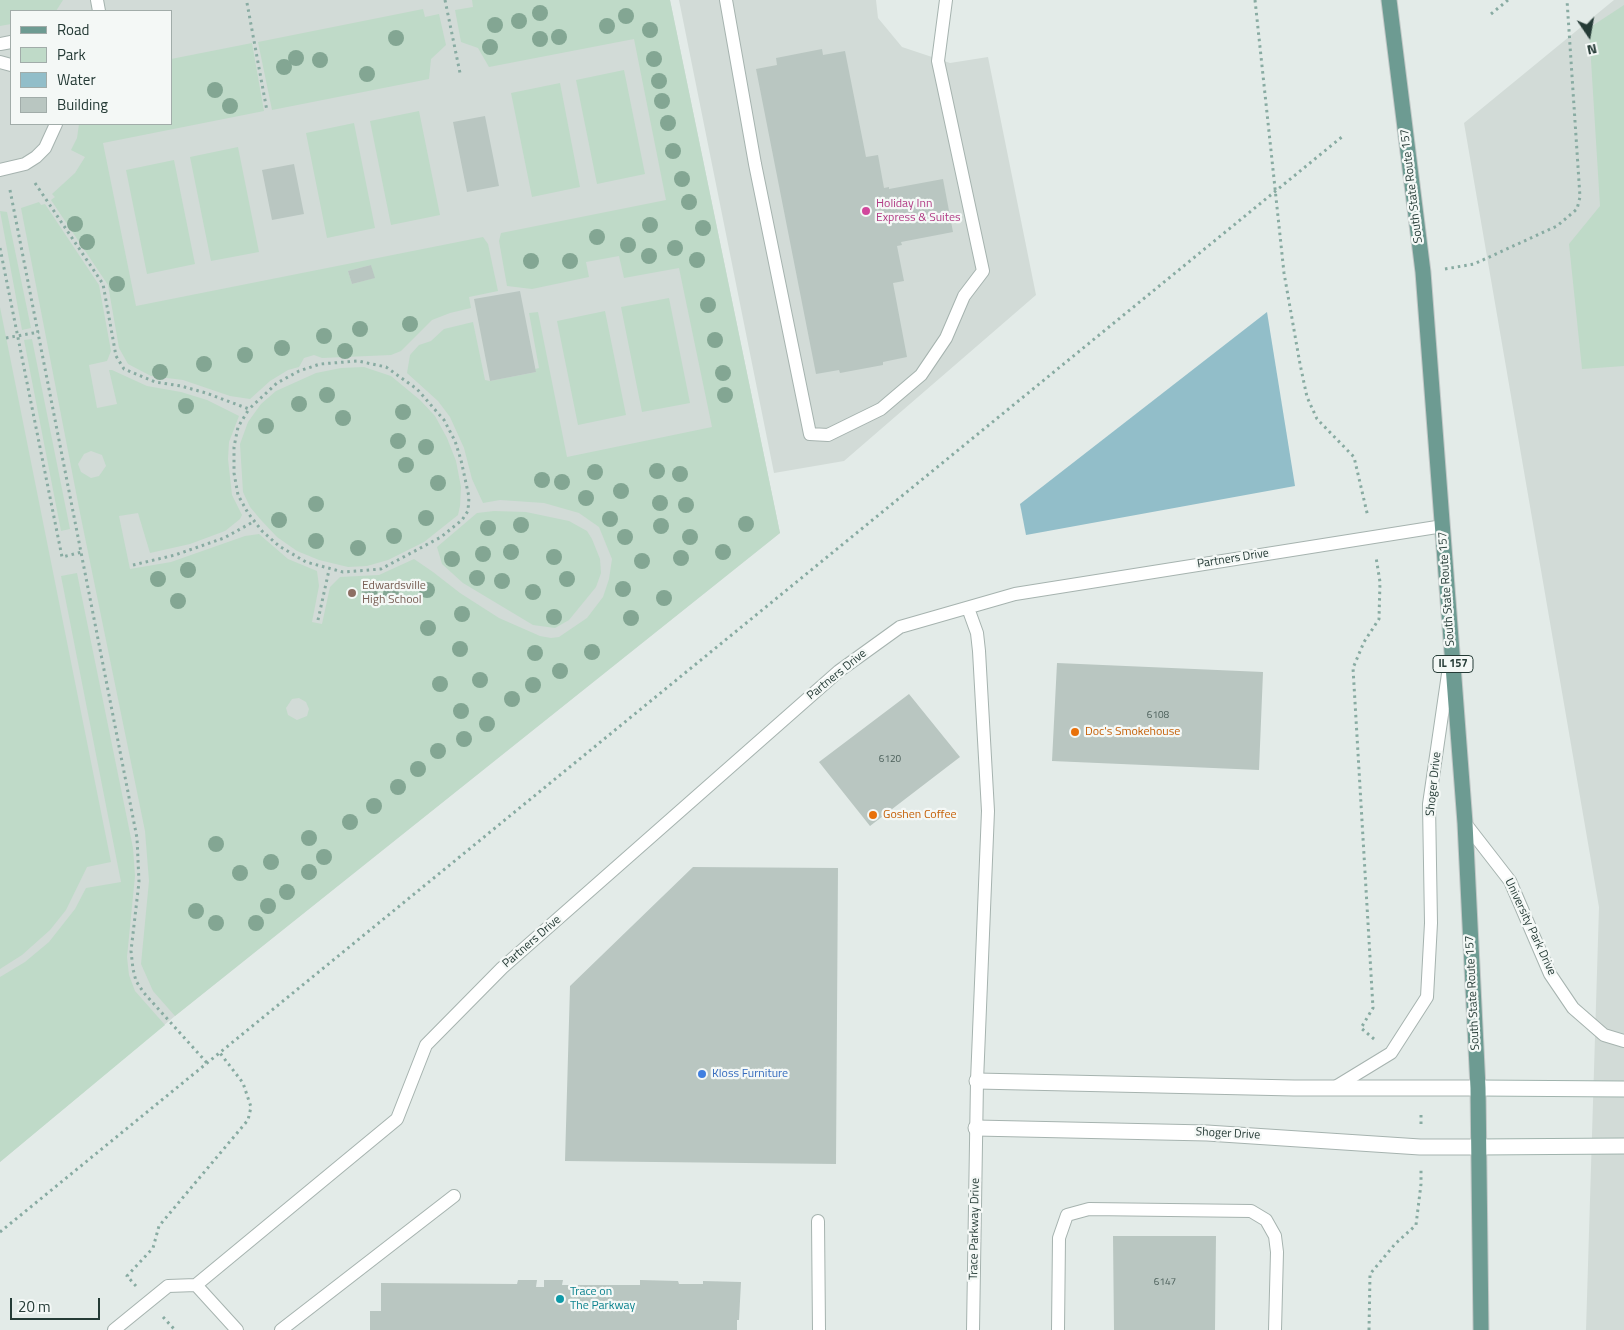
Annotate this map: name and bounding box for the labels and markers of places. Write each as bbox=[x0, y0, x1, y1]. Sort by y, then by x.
place label: Holiday Inn Express & Suites bbox=[876, 197, 961, 225]
marker: Holiday Inn Express & Suites bbox=[860, 205, 872, 217]
place label: Edwardsville High School bbox=[362, 579, 426, 607]
marker: Edwardsville High School bbox=[346, 587, 358, 599]
place label: Doc's Smokehouse bbox=[1085, 725, 1180, 739]
marker: Doc's Smokehouse bbox=[1069, 726, 1081, 738]
place label: Goshen Coffee bbox=[883, 808, 957, 822]
marker: Goshen Coffee bbox=[867, 809, 879, 821]
place label: Kloss Furniture bbox=[712, 1067, 788, 1081]
marker: Kloss Furniture bbox=[696, 1068, 708, 1080]
place label: Trace on The Parkway bbox=[570, 1285, 635, 1313]
marker: Trace on The Parkway bbox=[554, 1293, 566, 1305]

